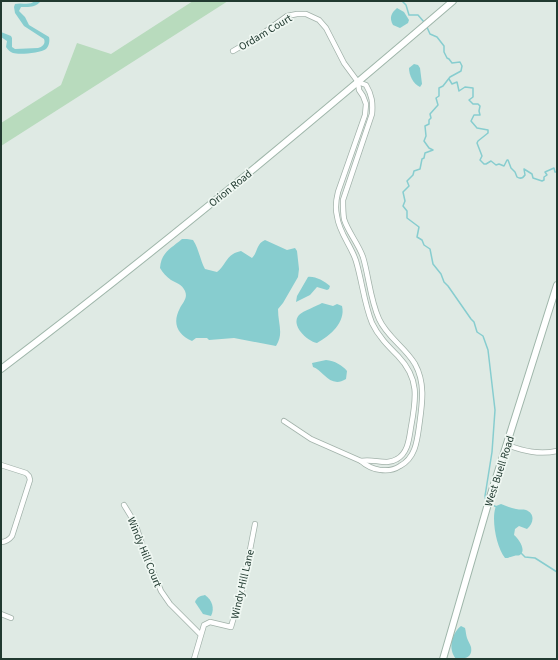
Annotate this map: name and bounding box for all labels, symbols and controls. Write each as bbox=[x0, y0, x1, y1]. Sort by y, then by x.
street label: Ordam Court bbox=[236, 10, 295, 54]
street label: Orion Road bbox=[206, 166, 255, 210]
street label: West Buell Road bbox=[481, 434, 518, 509]
street label: Windy Hill Court bbox=[124, 515, 166, 590]
street label: Windy Hill Lane bbox=[227, 547, 258, 620]

